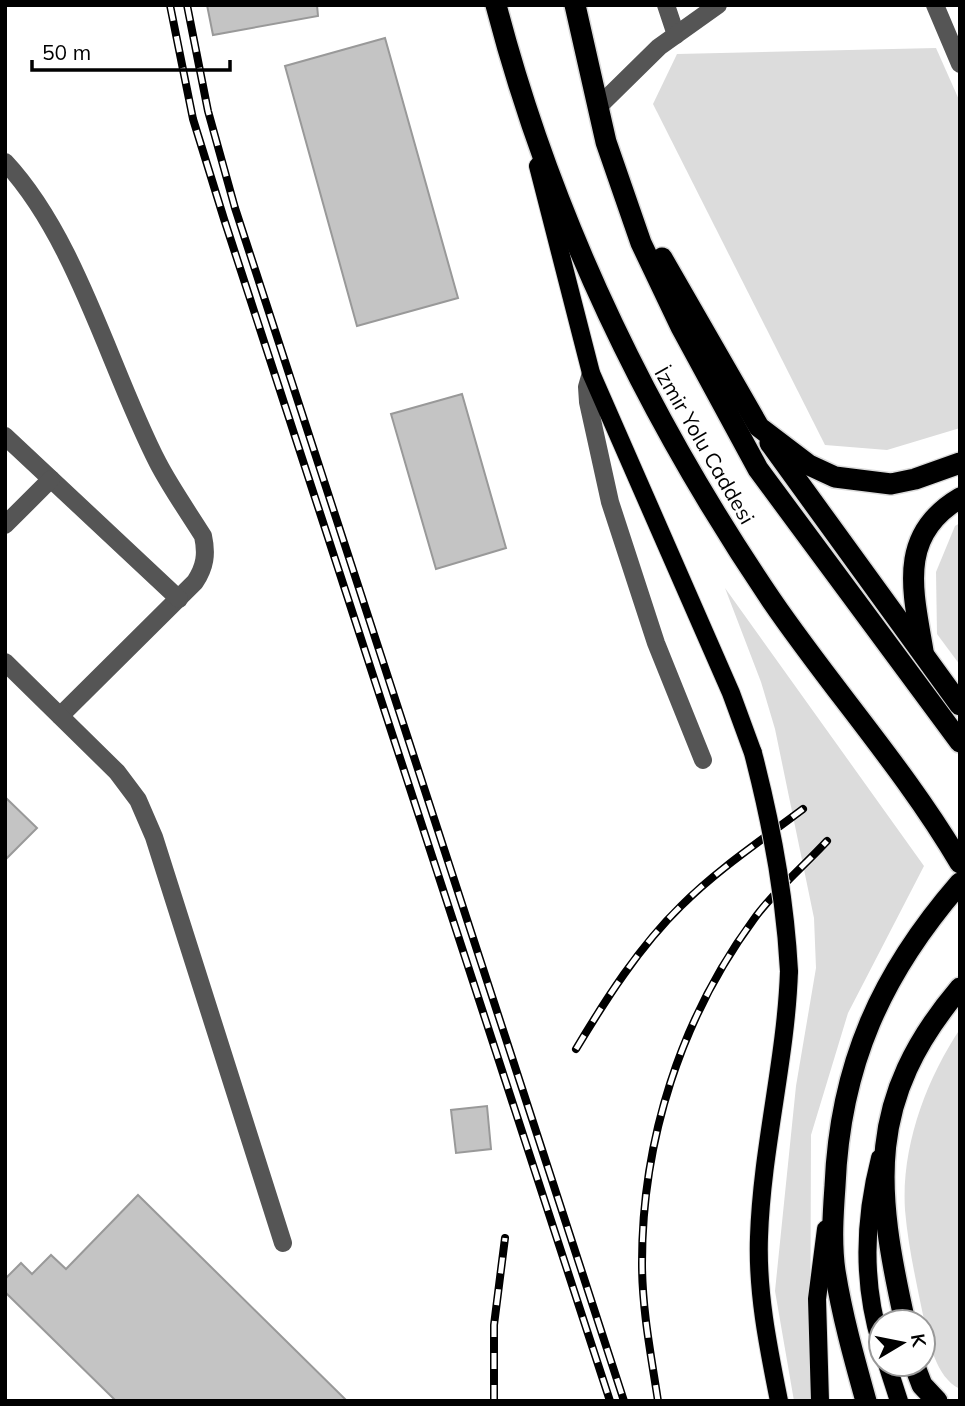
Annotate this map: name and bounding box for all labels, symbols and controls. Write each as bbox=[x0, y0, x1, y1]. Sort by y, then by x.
scale bar bbox=[32, 28, 229, 72]
text: 50 m bbox=[42, 39, 91, 65]
street label: İzmir Yolu Caddesi bbox=[649, 362, 761, 528]
north arrow bbox=[867, 1308, 937, 1378]
text: K bbox=[906, 1332, 932, 1350]

